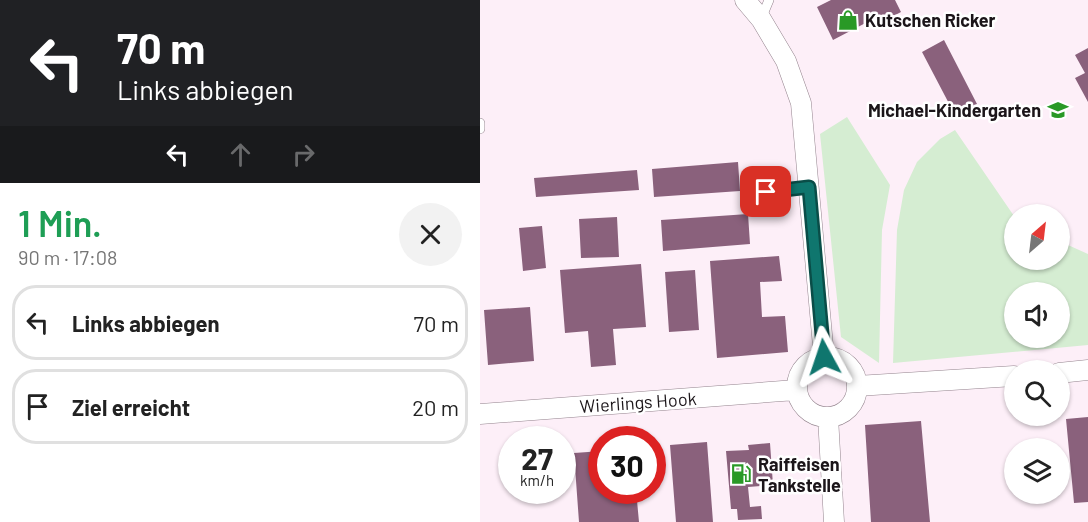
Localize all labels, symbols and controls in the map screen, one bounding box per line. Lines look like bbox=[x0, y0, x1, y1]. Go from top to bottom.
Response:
shop icon: Kutschen Ricker bbox=[836, 8, 860, 32]
place label: Kutschen Ricker bbox=[865, 9, 996, 31]
text: 70 m bbox=[117, 22, 205, 72]
icon: left bbox=[18, 24, 96, 102]
text: Links abbiegen bbox=[117, 73, 293, 105]
school or university icon: Michael-Kindergarten bbox=[1046, 98, 1070, 122]
place label: Michael-Kindergarten bbox=[868, 99, 1041, 121]
icon: left bbox=[161, 138, 194, 171]
icon: ahead bbox=[224, 138, 257, 171]
icon: right bbox=[287, 138, 320, 171]
pin bbox=[740, 166, 791, 217]
icon: arrive bbox=[749, 175, 782, 208]
text: 1 Min. bbox=[18, 201, 102, 244]
button: close bbox=[399, 203, 462, 266]
north arrow bbox=[1004, 204, 1070, 270]
map controls bbox=[1004, 204, 1070, 504]
text: 90 m · 17:08 bbox=[18, 245, 117, 269]
button: sound bbox=[1004, 282, 1070, 348]
icon: left bbox=[21, 306, 54, 339]
text: Links abbiegen bbox=[72, 310, 220, 336]
text: 70 m bbox=[414, 310, 459, 336]
position arrow bbox=[792, 325, 856, 389]
button: search bbox=[1004, 360, 1070, 426]
street label: Wierlings Hook bbox=[579, 387, 697, 417]
icon: arrive bbox=[21, 390, 54, 423]
text: Ziel erreicht bbox=[72, 394, 190, 420]
text: 20 m bbox=[412, 394, 459, 420]
speed limit sign: 30 bbox=[588, 426, 666, 504]
button: layers bbox=[1004, 438, 1070, 504]
text: 27 bbox=[521, 440, 553, 476]
place label: Raiffeisen Tankstelle bbox=[758, 453, 841, 496]
fuel station icon: Raiffeisen Tankstelle bbox=[729, 462, 753, 486]
text: km/h bbox=[520, 471, 554, 489]

